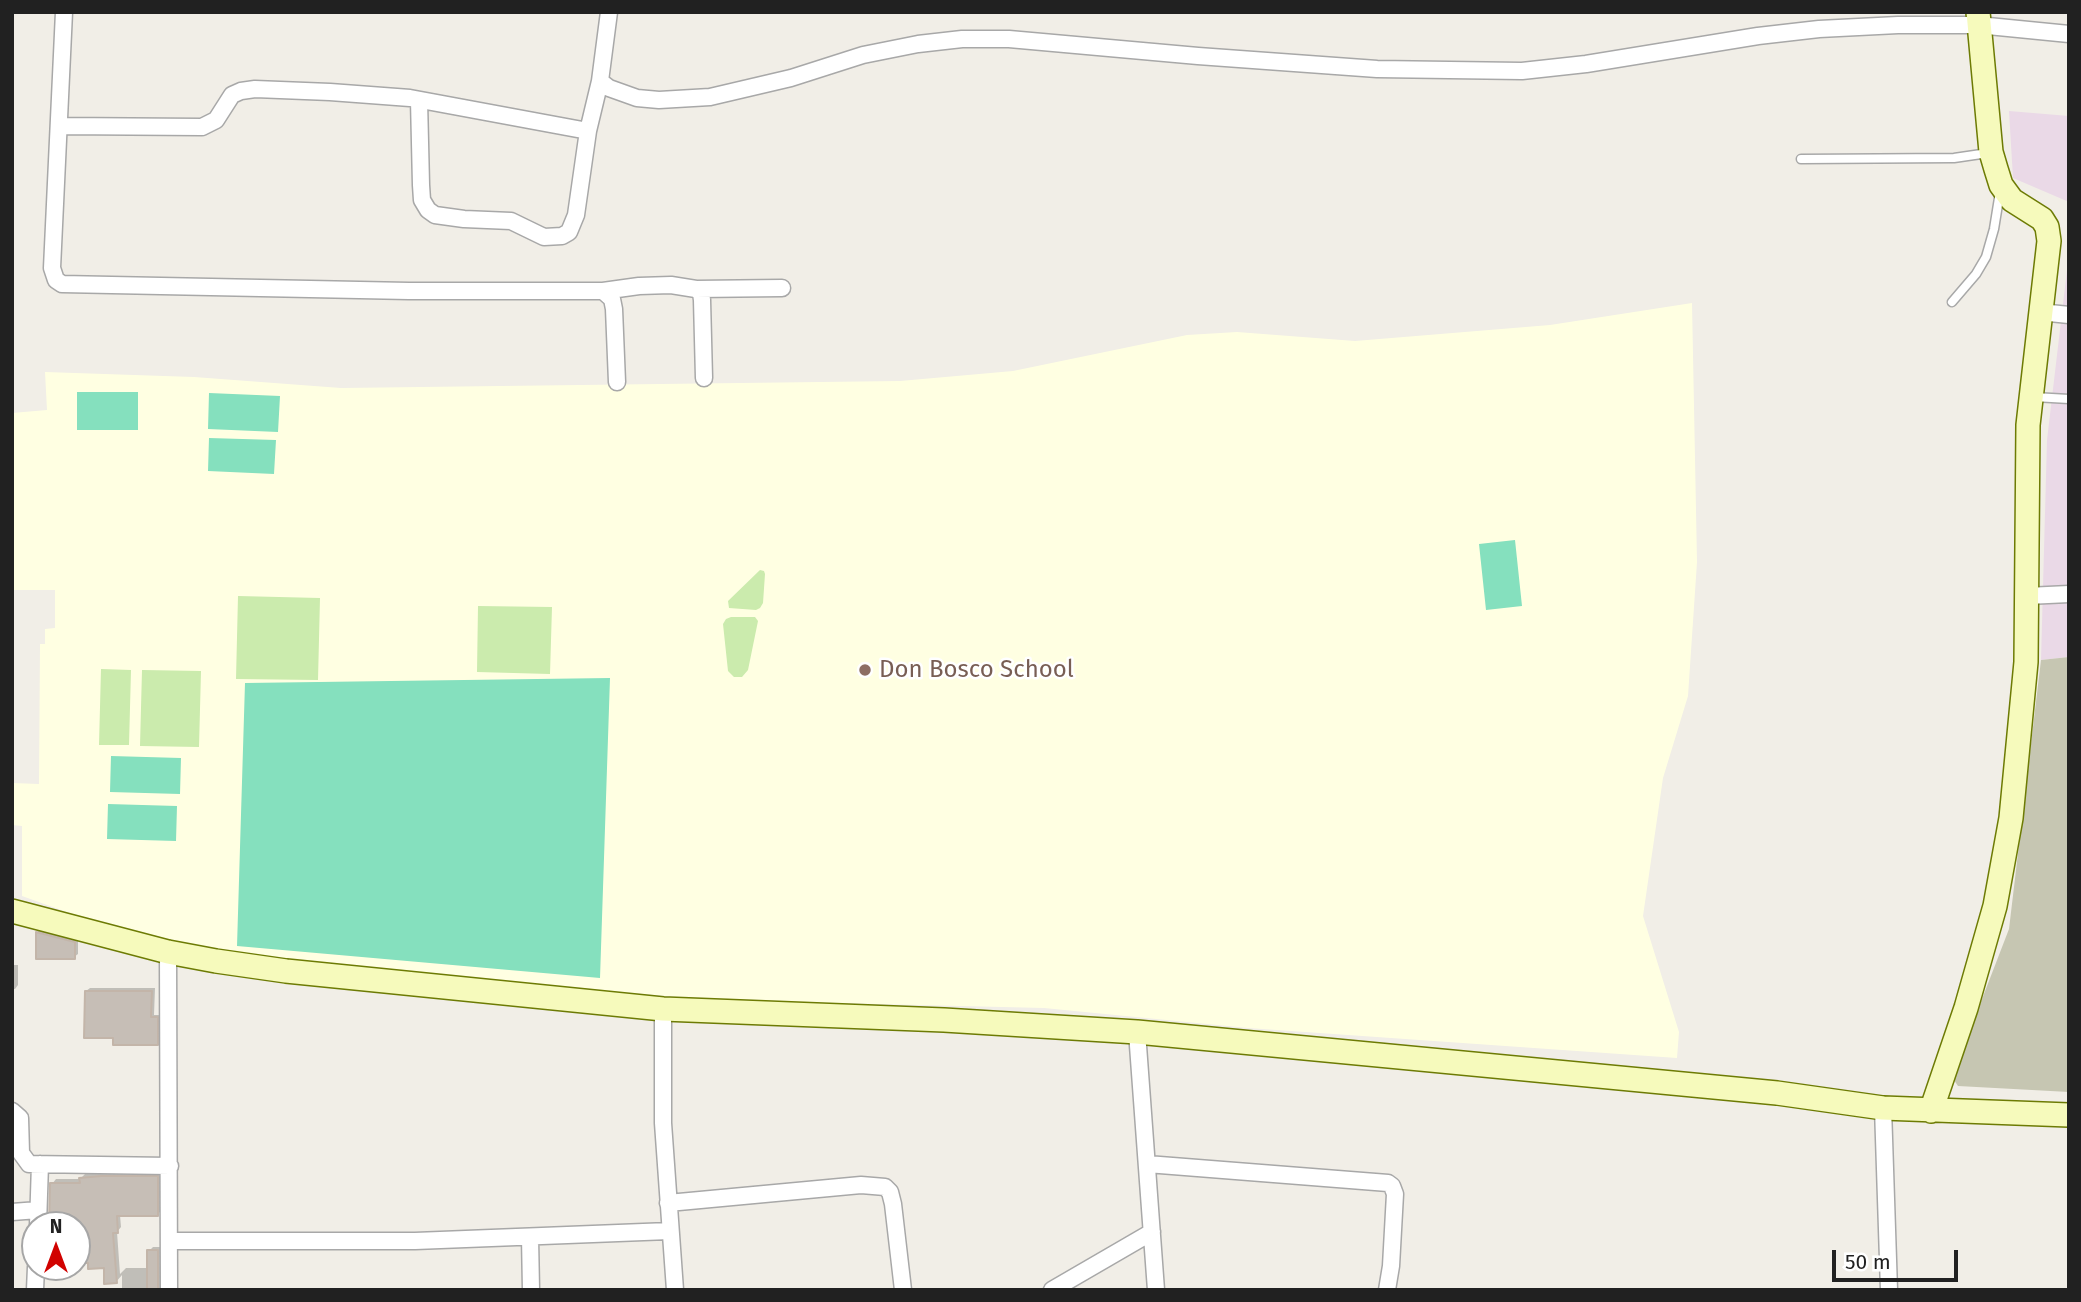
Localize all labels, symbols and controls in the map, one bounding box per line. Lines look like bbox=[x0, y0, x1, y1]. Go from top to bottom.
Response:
place label: Don Bosco School bbox=[879, 656, 1074, 684]
marker: Don Bosco School bbox=[857, 662, 873, 678]
north arrow bbox=[21, 1211, 91, 1281]
text: N bbox=[50, 1215, 62, 1238]
scale bar bbox=[1836, 1236, 1962, 1280]
text: 50 m bbox=[1845, 1249, 1891, 1275]

